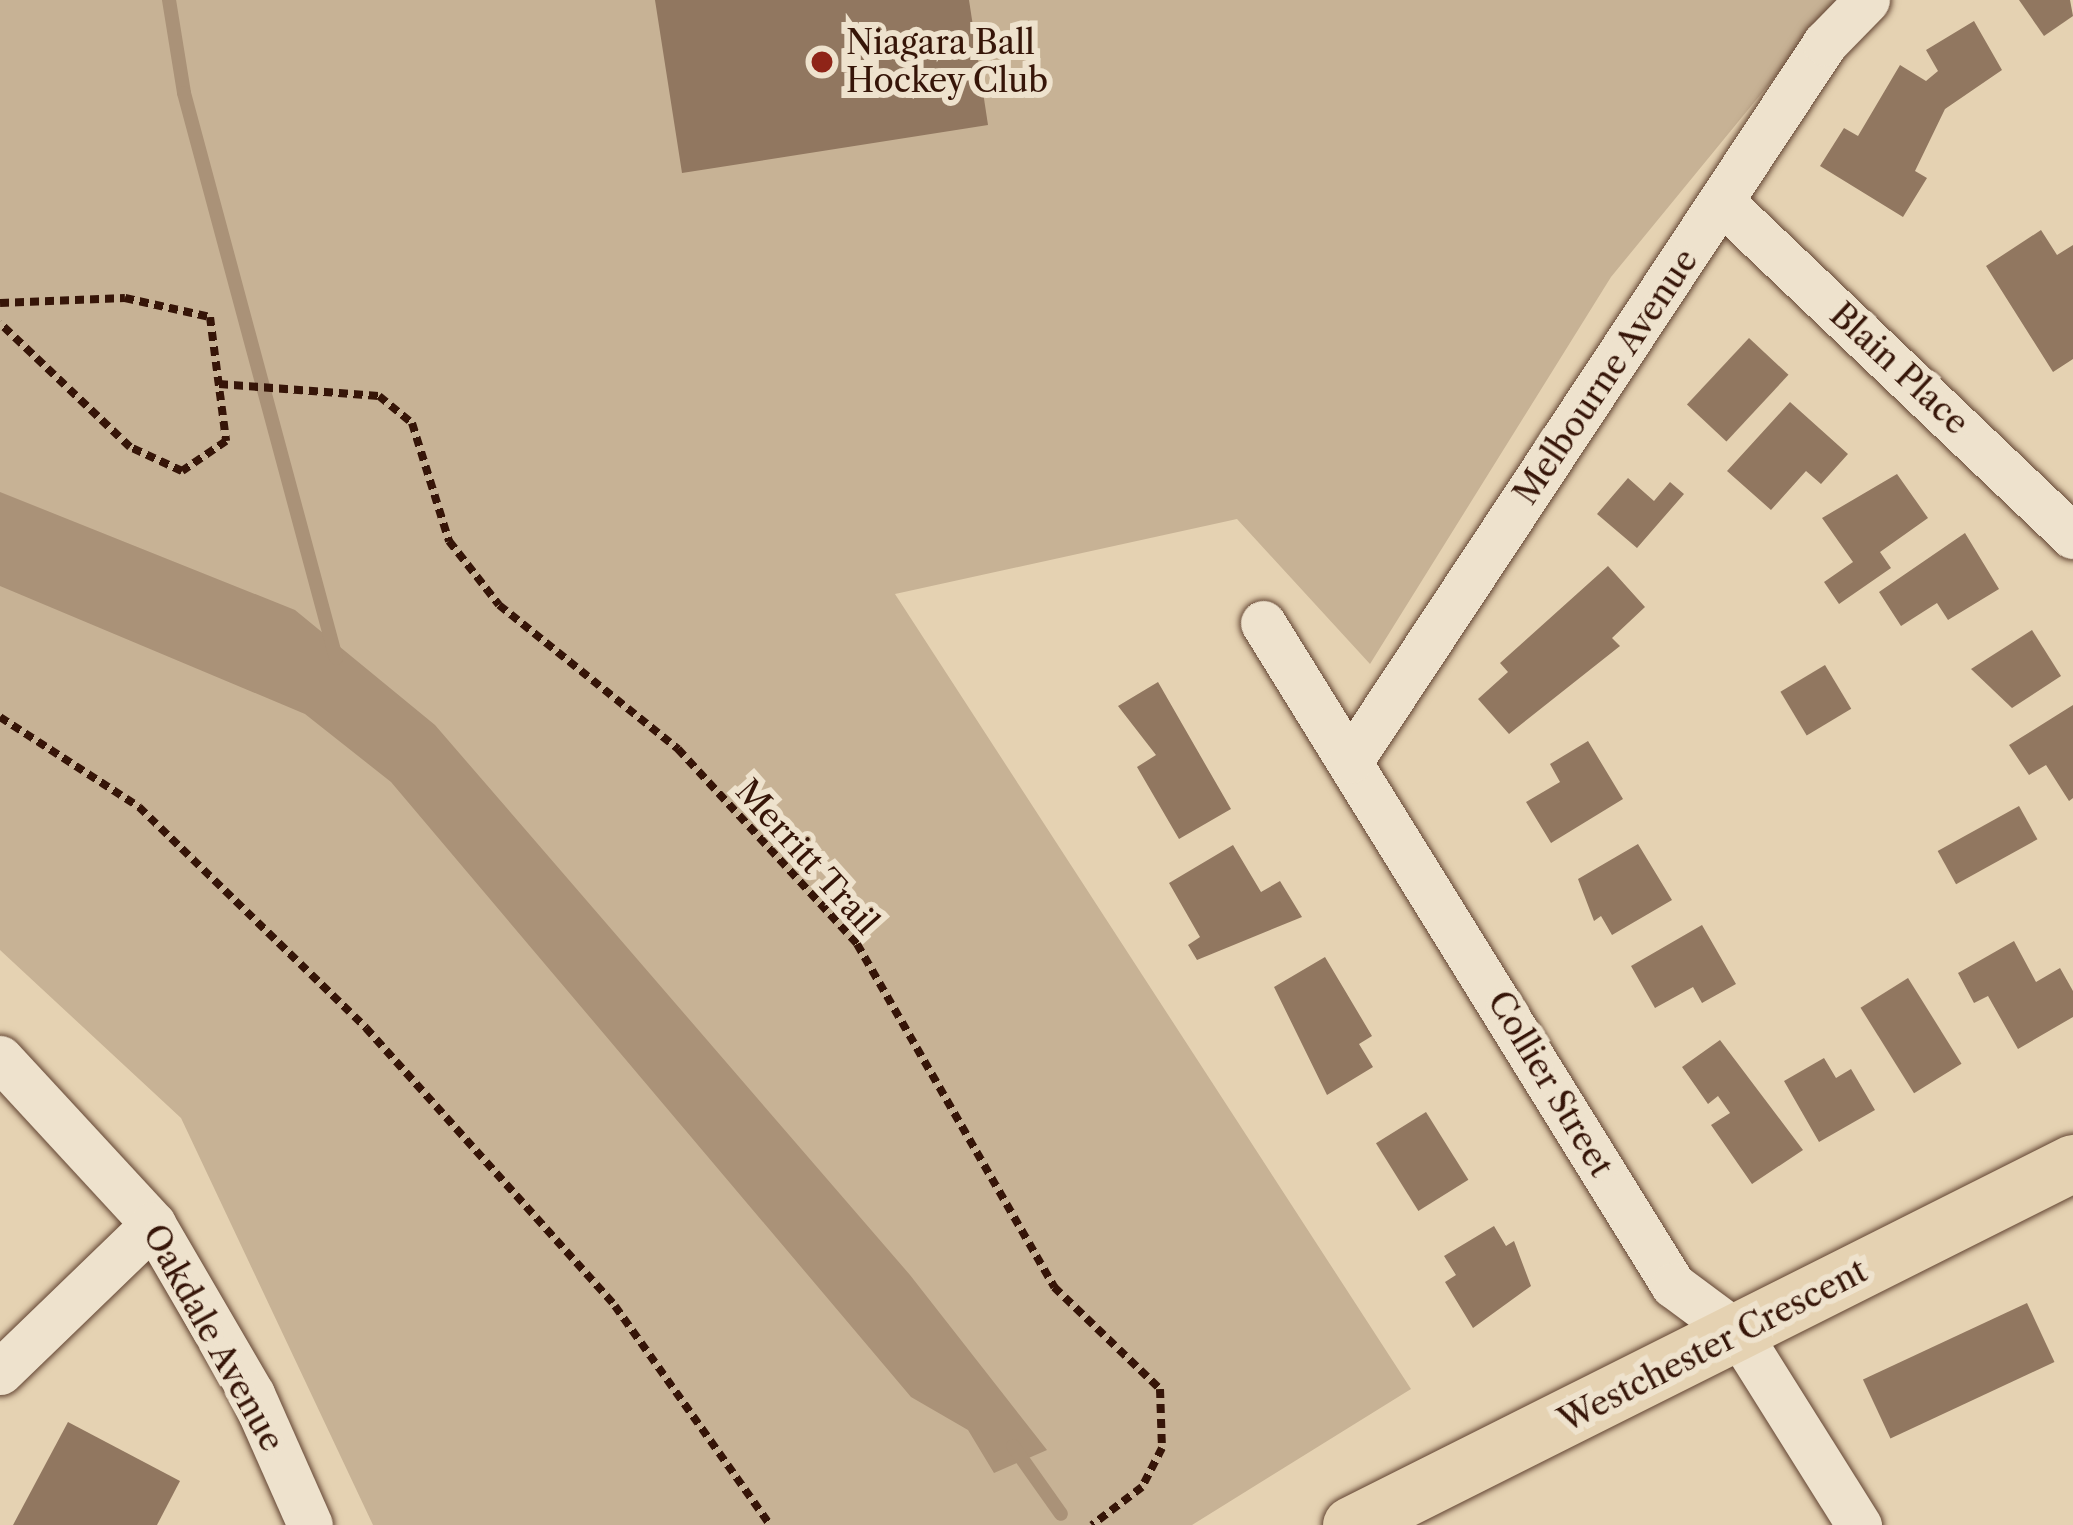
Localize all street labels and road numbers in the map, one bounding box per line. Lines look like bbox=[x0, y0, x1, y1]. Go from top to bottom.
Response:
street label: Melbourne Avenue bbox=[1506, 241, 1706, 513]
street label: Blain Place bbox=[1822, 295, 1976, 443]
street label: Merritt Trail bbox=[727, 771, 887, 943]
street label: Collier Street bbox=[1479, 984, 1621, 1184]
street label: Oakdale Avenue bbox=[134, 1217, 292, 1459]
street label: Westchester Crescent bbox=[1552, 1251, 1874, 1441]

